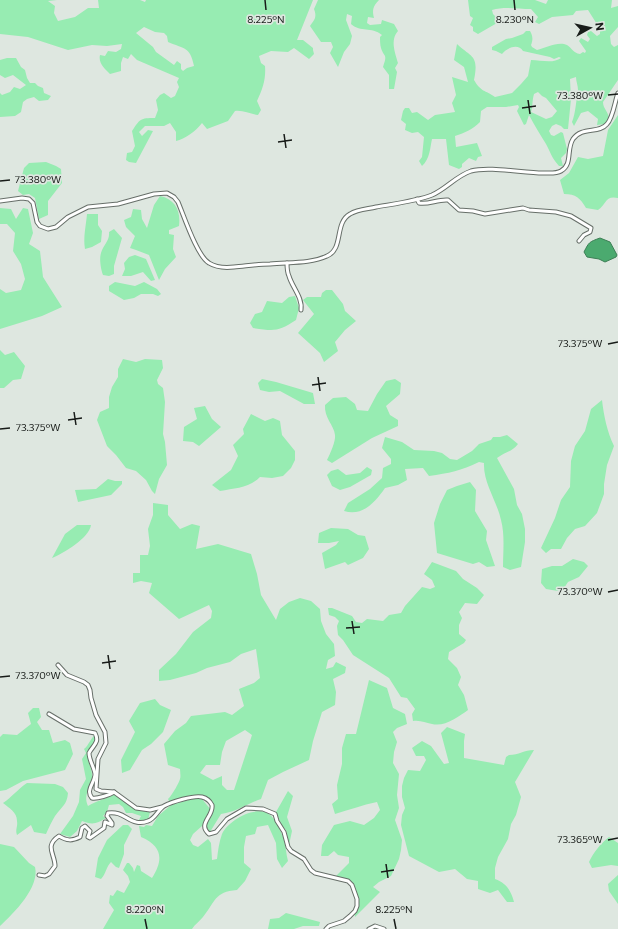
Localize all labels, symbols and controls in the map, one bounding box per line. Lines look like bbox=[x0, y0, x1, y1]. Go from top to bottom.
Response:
north arrow bbox=[570, 8, 610, 48]
text: 8.225°N bbox=[247, 13, 285, 25]
text: 8.230°N bbox=[496, 13, 534, 25]
text: N bbox=[593, 22, 607, 32]
text: 73.380°W bbox=[557, 89, 603, 101]
text: 73.380°W bbox=[15, 173, 61, 185]
text: 73.375°W bbox=[558, 337, 602, 349]
text: 73.375°W bbox=[16, 421, 60, 433]
text: 73.370°W bbox=[557, 585, 603, 597]
text: 73.370°W bbox=[15, 669, 61, 681]
text: 73.365°W bbox=[557, 833, 603, 845]
text: 8.220°N bbox=[126, 903, 164, 915]
text: 8.225°N bbox=[375, 903, 413, 915]

